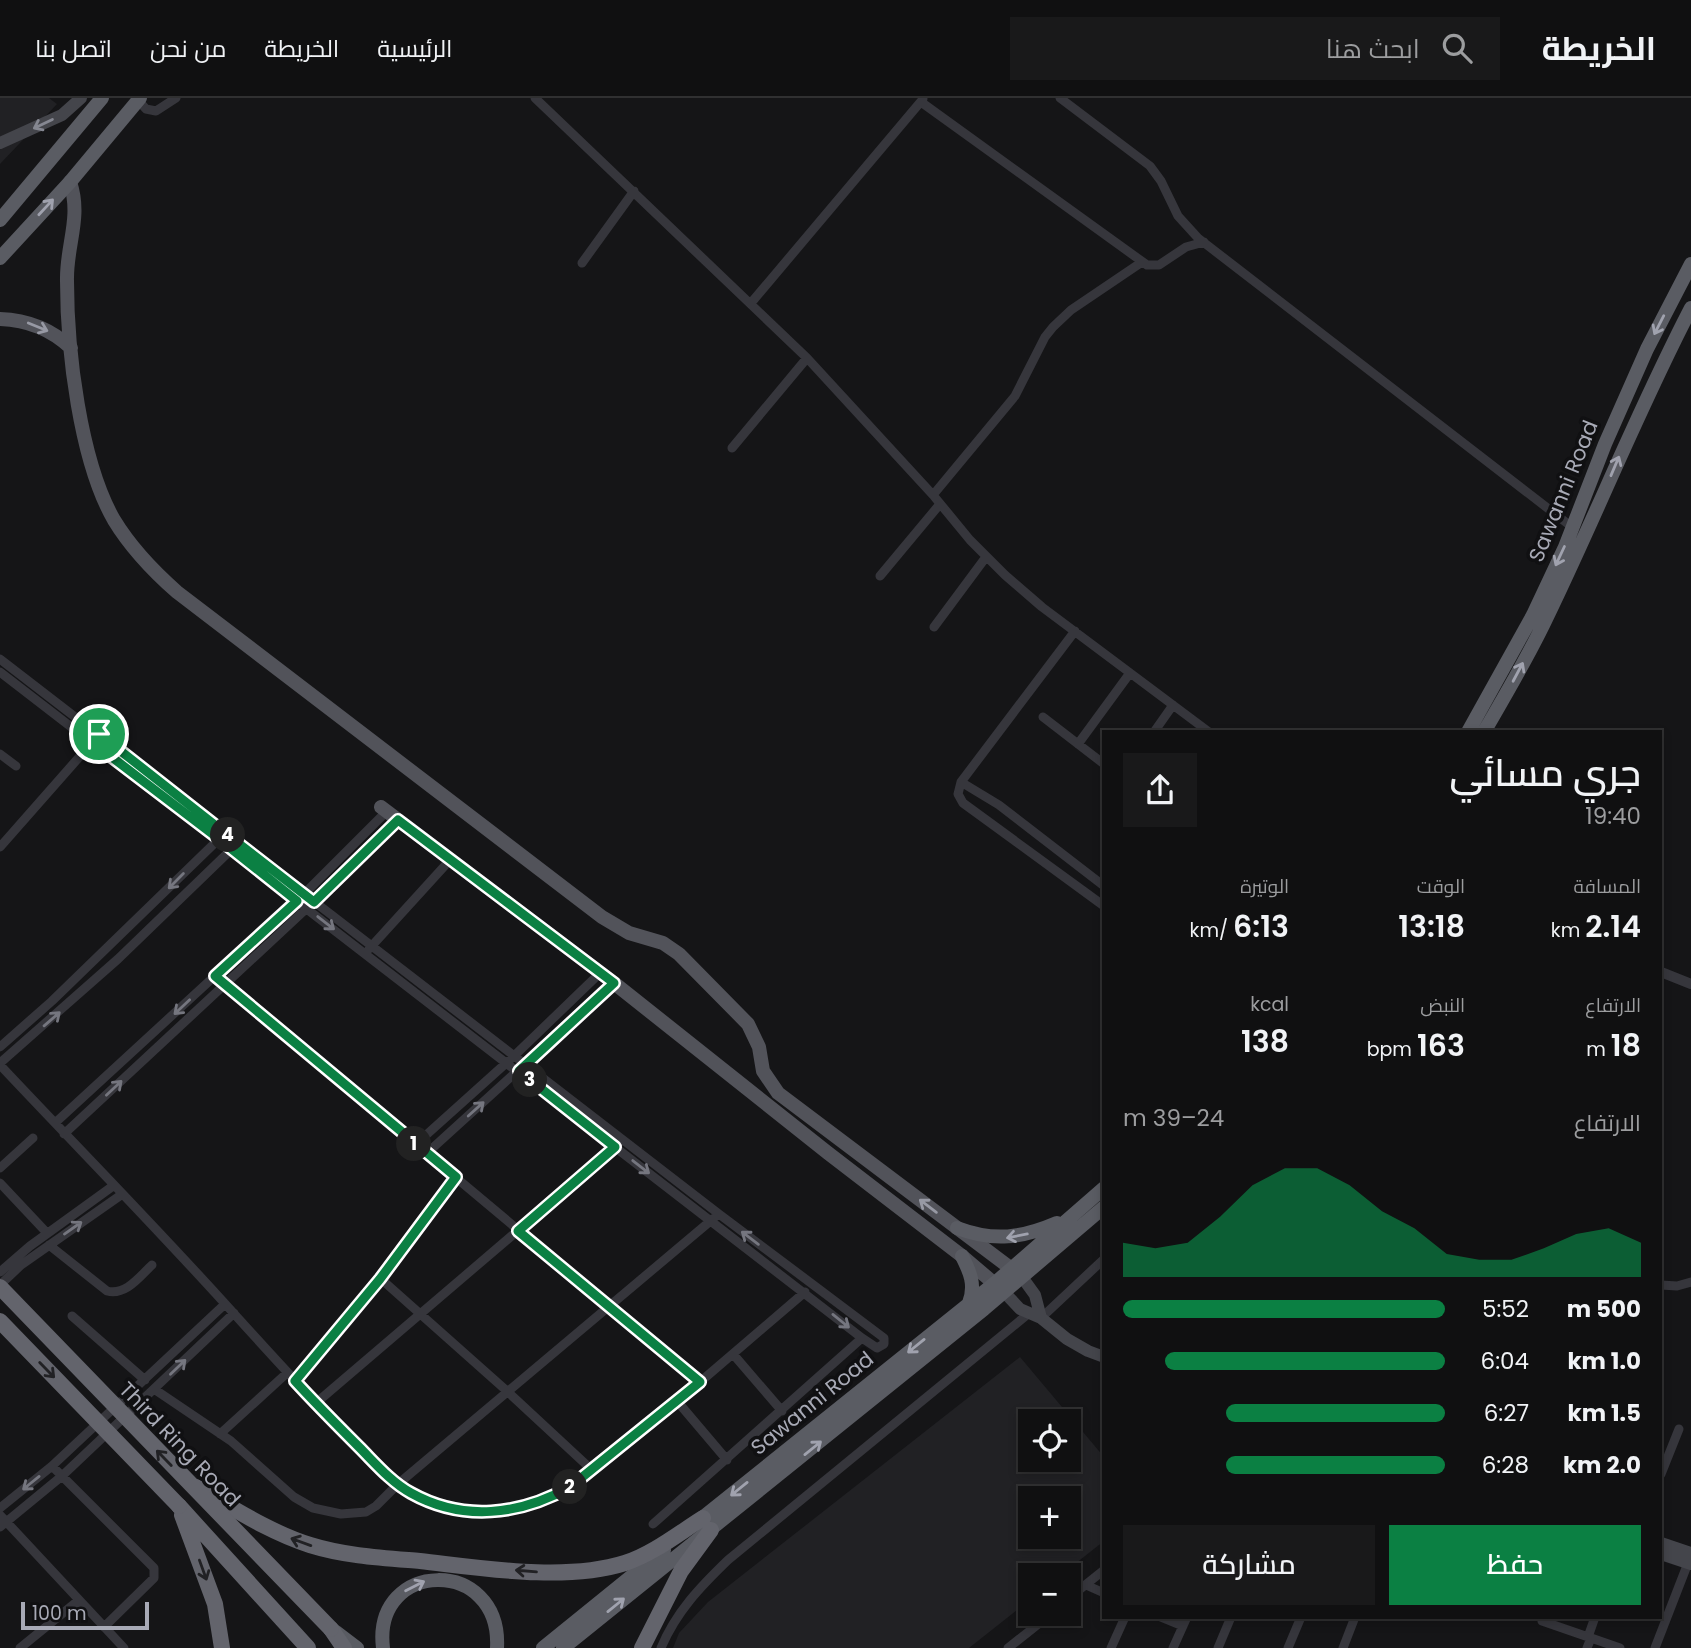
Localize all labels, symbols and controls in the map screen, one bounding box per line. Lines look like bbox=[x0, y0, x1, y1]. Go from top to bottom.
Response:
search box bbox=[1010, 17, 1500, 80]
text: الخريطة bbox=[1542, 25, 1656, 72]
icon: search bbox=[1438, 29, 1476, 67]
text: ابحث هنا bbox=[1326, 31, 1420, 67]
text: اتصل بنا bbox=[35, 32, 112, 65]
text: من نحن bbox=[150, 32, 226, 65]
text: الخريطة bbox=[264, 32, 339, 65]
text: الرئيسية bbox=[377, 32, 453, 65]
one-way arrow bbox=[33, 118, 54, 131]
one-way arrow bbox=[38, 199, 55, 216]
one-way arrow bbox=[1652, 314, 1666, 335]
one-way arrow bbox=[27, 321, 48, 334]
street label: Sawanni Road bbox=[1521, 416, 1605, 566]
one-way arrow bbox=[1609, 456, 1622, 478]
one-way arrow bbox=[1553, 545, 1566, 566]
one-way arrow bbox=[1512, 662, 1525, 683]
pin bbox=[69, 704, 129, 764]
icon: arrive bbox=[80, 715, 118, 753]
text: جري مسائي bbox=[1449, 746, 1641, 799]
button: share bbox=[1123, 753, 1197, 827]
text: 19:40 bbox=[1585, 800, 1641, 832]
pin: 4 bbox=[210, 818, 246, 852]
text: 4 bbox=[221, 821, 234, 848]
one-way arrow bbox=[168, 873, 185, 890]
text: الوتيرة bbox=[1240, 873, 1289, 900]
text: الوقت bbox=[1417, 873, 1465, 900]
text: المسافة bbox=[1573, 873, 1641, 900]
text: 6:13 bbox=[1233, 905, 1289, 948]
text: 13:18 bbox=[1398, 905, 1465, 948]
text: 2.14 bbox=[1585, 905, 1641, 948]
one-way arrow bbox=[316, 915, 334, 930]
text: /km bbox=[1190, 917, 1233, 944]
text: km bbox=[1551, 917, 1585, 944]
text: kcal bbox=[1250, 991, 1289, 1018]
text: النبض bbox=[1420, 992, 1465, 1019]
text: الارتفاع bbox=[1585, 992, 1641, 1019]
one-way arrow bbox=[174, 998, 191, 1015]
one-way arrow bbox=[43, 1011, 61, 1027]
text: 138 bbox=[1241, 1020, 1289, 1063]
text: 163 bbox=[1417, 1024, 1465, 1067]
text: 18 bbox=[1611, 1024, 1641, 1067]
text: bpm bbox=[1367, 1036, 1417, 1063]
text: m bbox=[1586, 1036, 1611, 1063]
pin: 3 bbox=[512, 1062, 548, 1098]
text: 3 bbox=[524, 1066, 535, 1093]
one-way arrow bbox=[105, 1079, 122, 1096]
one-way arrow bbox=[467, 1101, 484, 1118]
text: 24–39 m bbox=[1123, 1102, 1224, 1134]
text: الارتفاع bbox=[1574, 1107, 1641, 1139]
pin: 1 bbox=[396, 1126, 432, 1162]
text: 1 bbox=[410, 1130, 417, 1157]
one-way arrow bbox=[632, 1159, 650, 1174]
one-way arrow bbox=[919, 1199, 938, 1214]
one-way arrow bbox=[63, 1221, 82, 1235]
one-way arrow bbox=[742, 1230, 760, 1245]
one-way arrow bbox=[1006, 1230, 1029, 1243]
text: 5:52 bbox=[1482, 1293, 1529, 1325]
text: 500 m bbox=[1567, 1293, 1641, 1325]
one-way arrow bbox=[831, 1313, 849, 1329]
one-way arrow bbox=[907, 1338, 925, 1354]
street label: Sawanni Road bbox=[745, 1344, 879, 1462]
text: 6:04 bbox=[1481, 1345, 1529, 1377]
text: 1.0 km bbox=[1567, 1345, 1641, 1377]
one-way arrow bbox=[169, 1358, 186, 1375]
one-way arrow bbox=[39, 1361, 56, 1378]
street label: Third Ring Road bbox=[113, 1375, 247, 1513]
text: 6:27 bbox=[1484, 1397, 1529, 1429]
text: 1.5 km bbox=[1567, 1397, 1641, 1429]
map controls bbox=[1018, 1409, 1081, 1626]
button: locate bbox=[1018, 1409, 1081, 1472]
one-way arrow bbox=[803, 1440, 821, 1455]
one-way arrow bbox=[155, 1449, 172, 1466]
text: 6:28 bbox=[1482, 1449, 1529, 1481]
text: 2.0 km bbox=[1563, 1449, 1641, 1481]
pin: 2 bbox=[552, 1470, 588, 1504]
text: 2 bbox=[564, 1473, 575, 1500]
one-way arrow bbox=[22, 1475, 40, 1491]
one-way arrow bbox=[730, 1481, 748, 1497]
button: + bbox=[1018, 1486, 1081, 1549]
button: مشاركة bbox=[1123, 1525, 1375, 1605]
button: حفظ bbox=[1389, 1525, 1641, 1605]
one-way arrow bbox=[290, 1535, 312, 1547]
one-way arrow bbox=[198, 1559, 210, 1581]
button: − bbox=[1018, 1563, 1081, 1626]
one-way arrow bbox=[515, 1564, 538, 1577]
one-way arrow bbox=[404, 1579, 425, 1593]
one-way arrow bbox=[607, 1598, 625, 1613]
scale bar bbox=[21, 1599, 149, 1631]
text: 100 m bbox=[32, 1600, 87, 1627]

